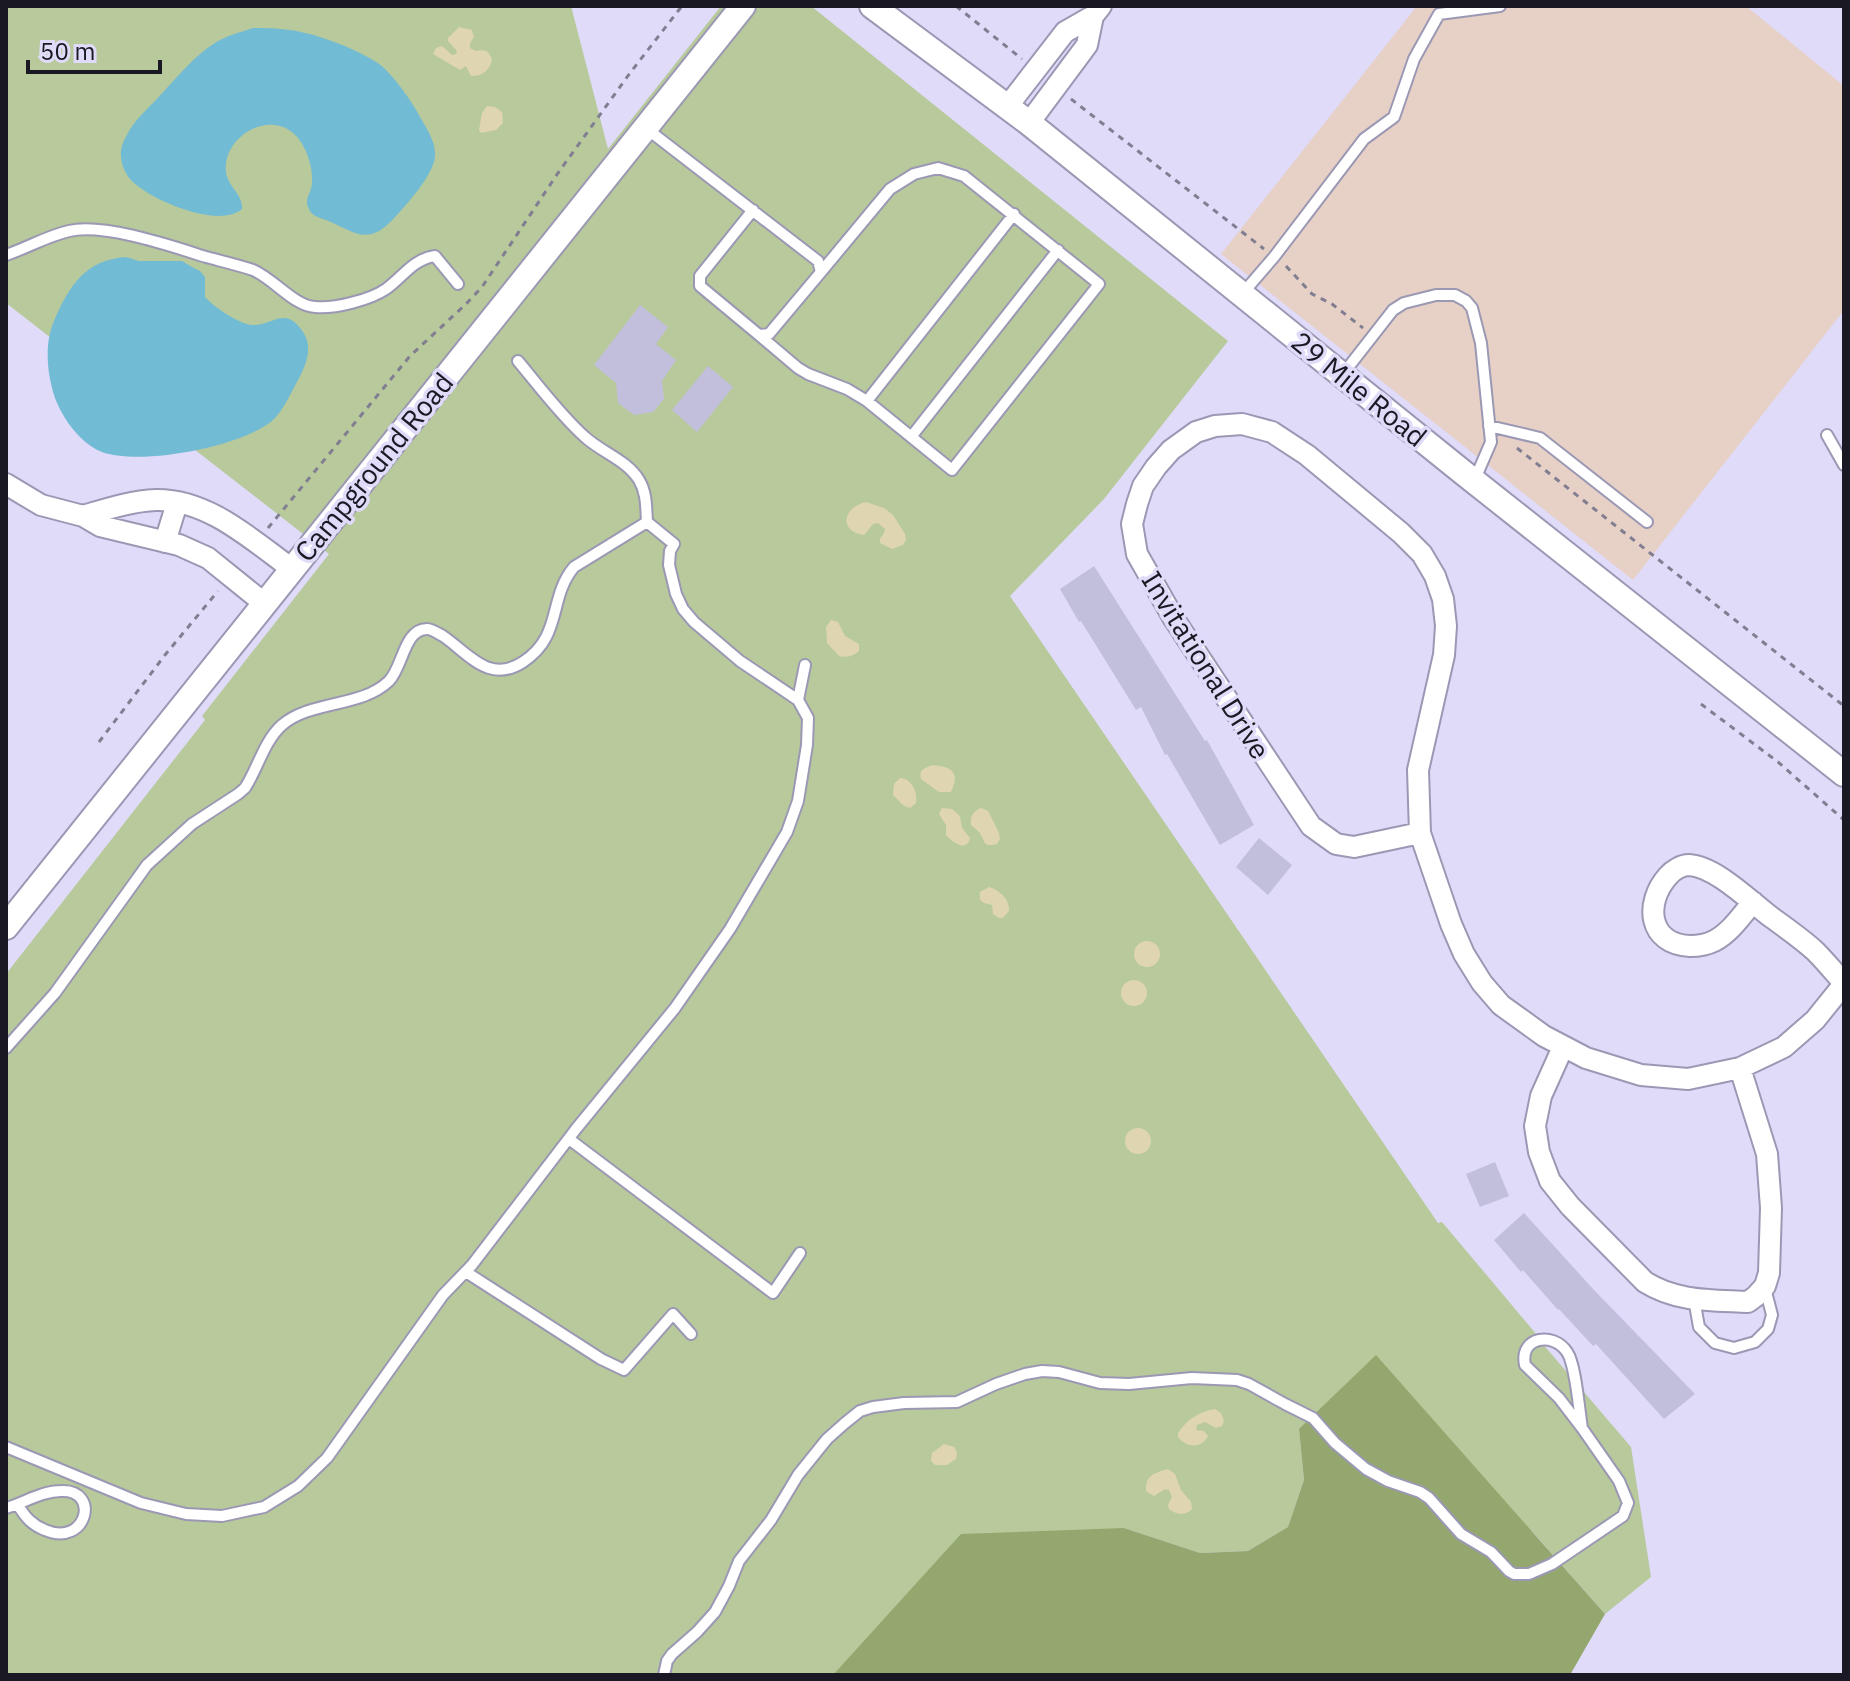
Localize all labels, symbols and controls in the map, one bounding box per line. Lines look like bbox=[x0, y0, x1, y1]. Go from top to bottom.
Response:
scale bar bbox=[28, 24, 160, 74]
text: 50 m bbox=[40, 35, 95, 67]
street label: 29 Mile Road bbox=[1284, 323, 1435, 455]
street label: Campground Road bbox=[286, 365, 461, 569]
street label: Invitational Drive bbox=[1134, 564, 1279, 766]

